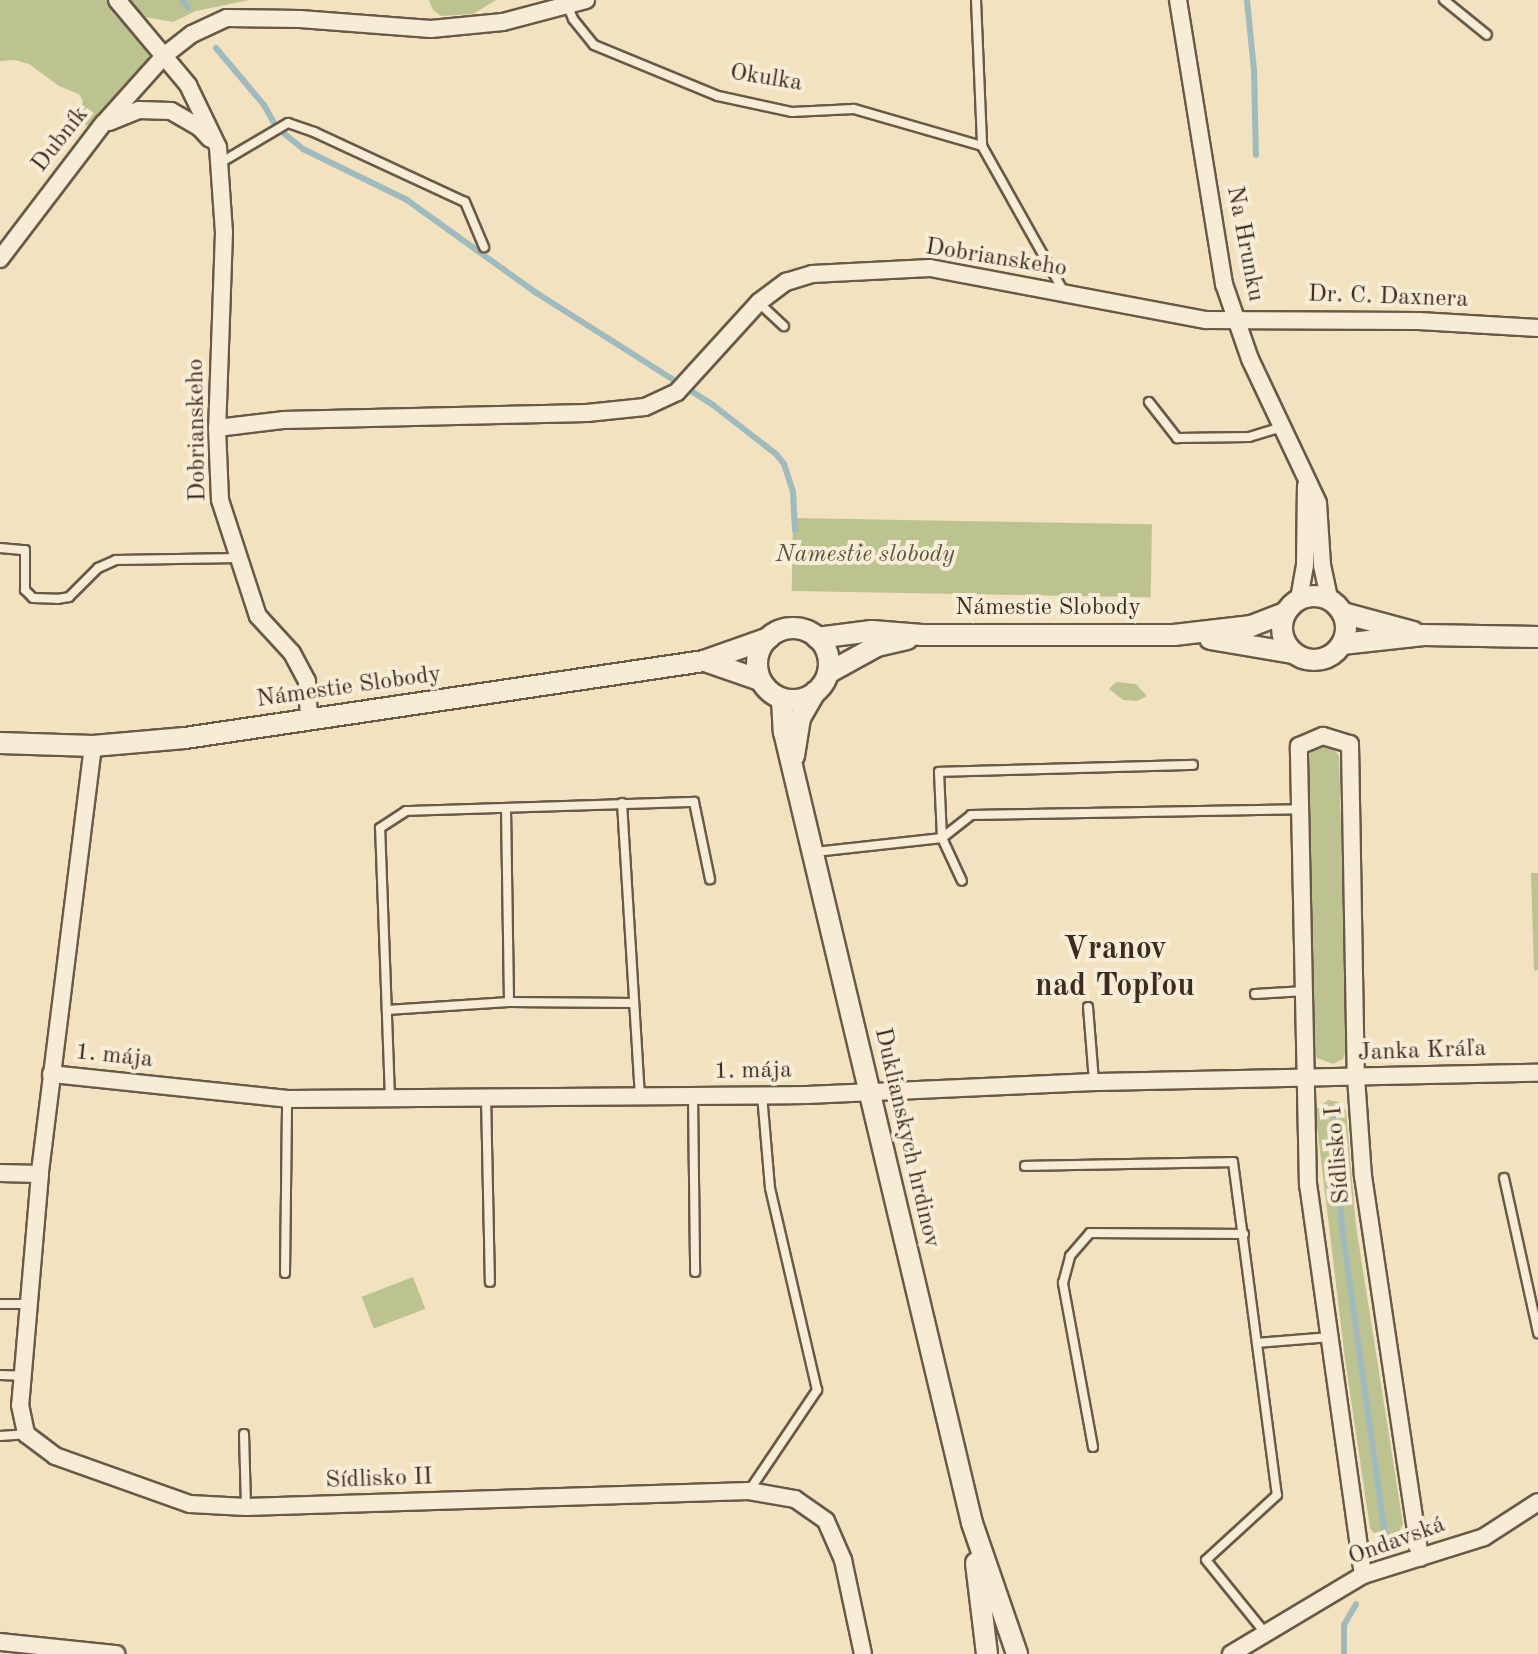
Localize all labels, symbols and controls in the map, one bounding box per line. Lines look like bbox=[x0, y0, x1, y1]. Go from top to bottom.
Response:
street label: Okulka bbox=[728, 59, 804, 99]
street label: Dubník bbox=[26, 101, 96, 179]
street label: Na Hrunku bbox=[1219, 184, 1269, 304]
street label: Dobrianskeho bbox=[923, 234, 1069, 284]
street label: Dr. C. Daxnera bbox=[1307, 281, 1469, 315]
street label: Dobrianskeho bbox=[182, 358, 214, 502]
park label: Namestie slobody bbox=[775, 542, 955, 570]
street label: Námestie Slobody bbox=[955, 595, 1141, 623]
street label: Námestie Slobody bbox=[255, 661, 443, 715]
district label: Vranov nad Topľou bbox=[1035, 932, 1195, 1007]
street label: Duklianskych hrdinov bbox=[867, 1025, 945, 1251]
street label: Janka Kráľa bbox=[1357, 1035, 1487, 1069]
street label: 1. mája bbox=[74, 1039, 154, 1075]
street label: 1. mája bbox=[714, 1057, 792, 1087]
street label: Sídlisko I bbox=[1320, 1105, 1358, 1205]
street label: Sídlisko II bbox=[325, 1464, 433, 1496]
street label: Ondavská bbox=[1345, 1511, 1449, 1573]

